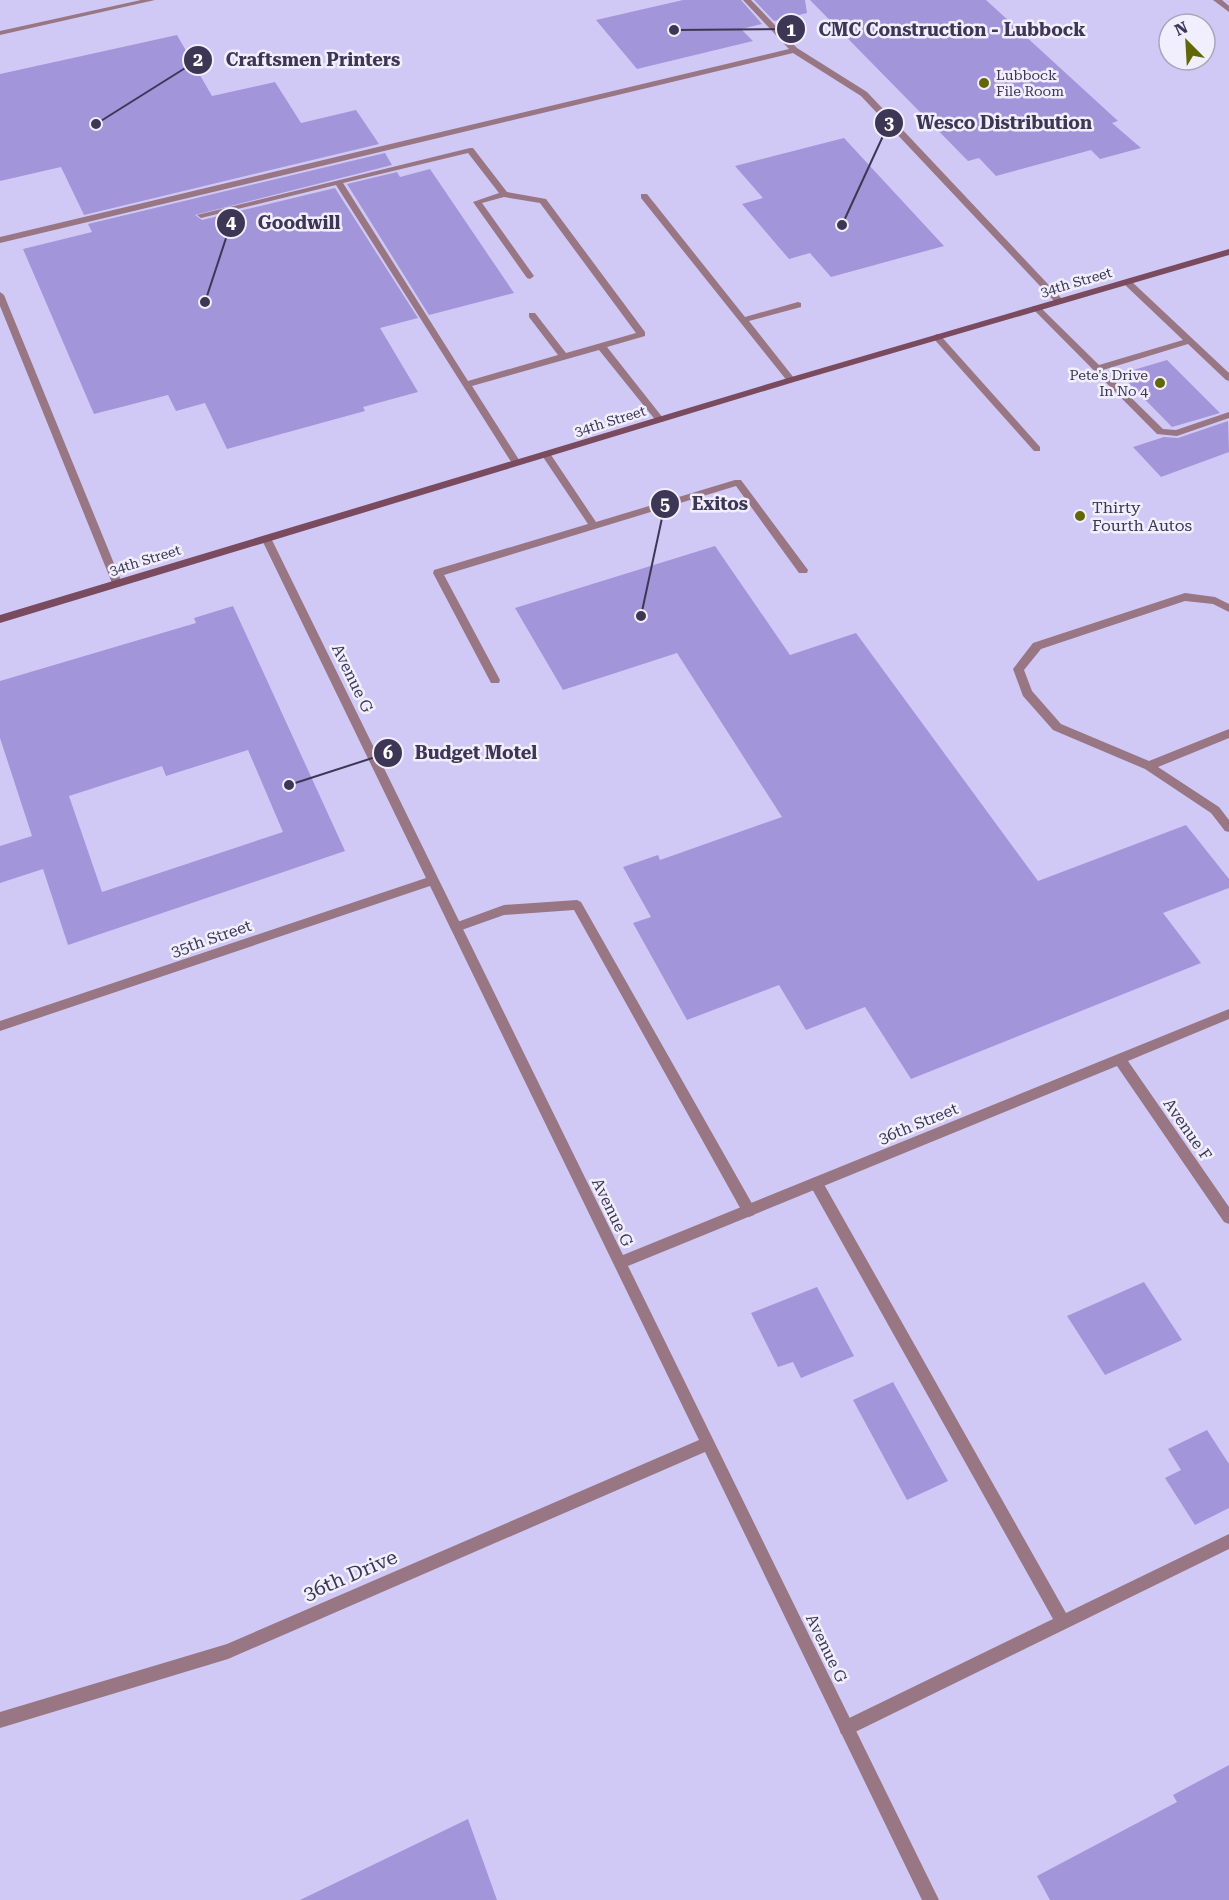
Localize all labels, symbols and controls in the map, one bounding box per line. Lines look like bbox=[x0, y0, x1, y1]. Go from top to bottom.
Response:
callout: CMC Construction - Lubbock bbox=[776, 11, 1097, 47]
north arrow bbox=[1157, 12, 1217, 72]
text: N bbox=[1172, 18, 1191, 40]
text: 1 bbox=[786, 19, 796, 40]
text: CMC Construction - Lubbock bbox=[818, 19, 1086, 40]
callout: Craftsmen Printers bbox=[183, 42, 412, 78]
text: 2 bbox=[193, 49, 203, 70]
text: Craftsmen Printers bbox=[226, 49, 400, 70]
place label: Lubbock File Room bbox=[996, 67, 1064, 99]
marker: Lubbock File Room bbox=[977, 76, 991, 90]
callout: Wesco Distribution bbox=[874, 105, 1104, 141]
text: 3 bbox=[884, 112, 894, 133]
text: Wesco Distribution bbox=[916, 112, 1092, 133]
callout: Goodwill bbox=[216, 205, 353, 241]
text: 4 bbox=[226, 212, 236, 233]
text: Goodwill bbox=[258, 212, 340, 233]
street label: 34th Street bbox=[1038, 264, 1114, 300]
place label: Pete's Drive In No 4 bbox=[1070, 367, 1148, 399]
marker: Pete's Drive In No 4 bbox=[1153, 376, 1167, 390]
street label: 34th Street bbox=[572, 403, 648, 439]
callout: Exitos bbox=[650, 486, 760, 522]
text: 5 bbox=[660, 493, 670, 514]
text: Exitos bbox=[692, 493, 748, 514]
place label: Thirty Fourth Autos bbox=[1092, 498, 1192, 535]
marker: Thirty Fourth Autos bbox=[1073, 509, 1087, 523]
street label: 34th Street bbox=[107, 542, 183, 578]
street label: Avenue G bbox=[328, 641, 378, 716]
callout: Budget Motel bbox=[373, 735, 549, 771]
text: 6 bbox=[383, 742, 393, 763]
text: Budget Motel bbox=[415, 742, 537, 763]
street label: 35th Street bbox=[168, 916, 254, 961]
street label: Avenue F bbox=[1159, 1095, 1216, 1164]
street label: 36th Street bbox=[876, 1099, 961, 1148]
street label: Avenue G bbox=[588, 1175, 638, 1250]
street label: 36th Drive bbox=[299, 1544, 401, 1606]
street label: Avenue G bbox=[802, 1611, 852, 1686]

